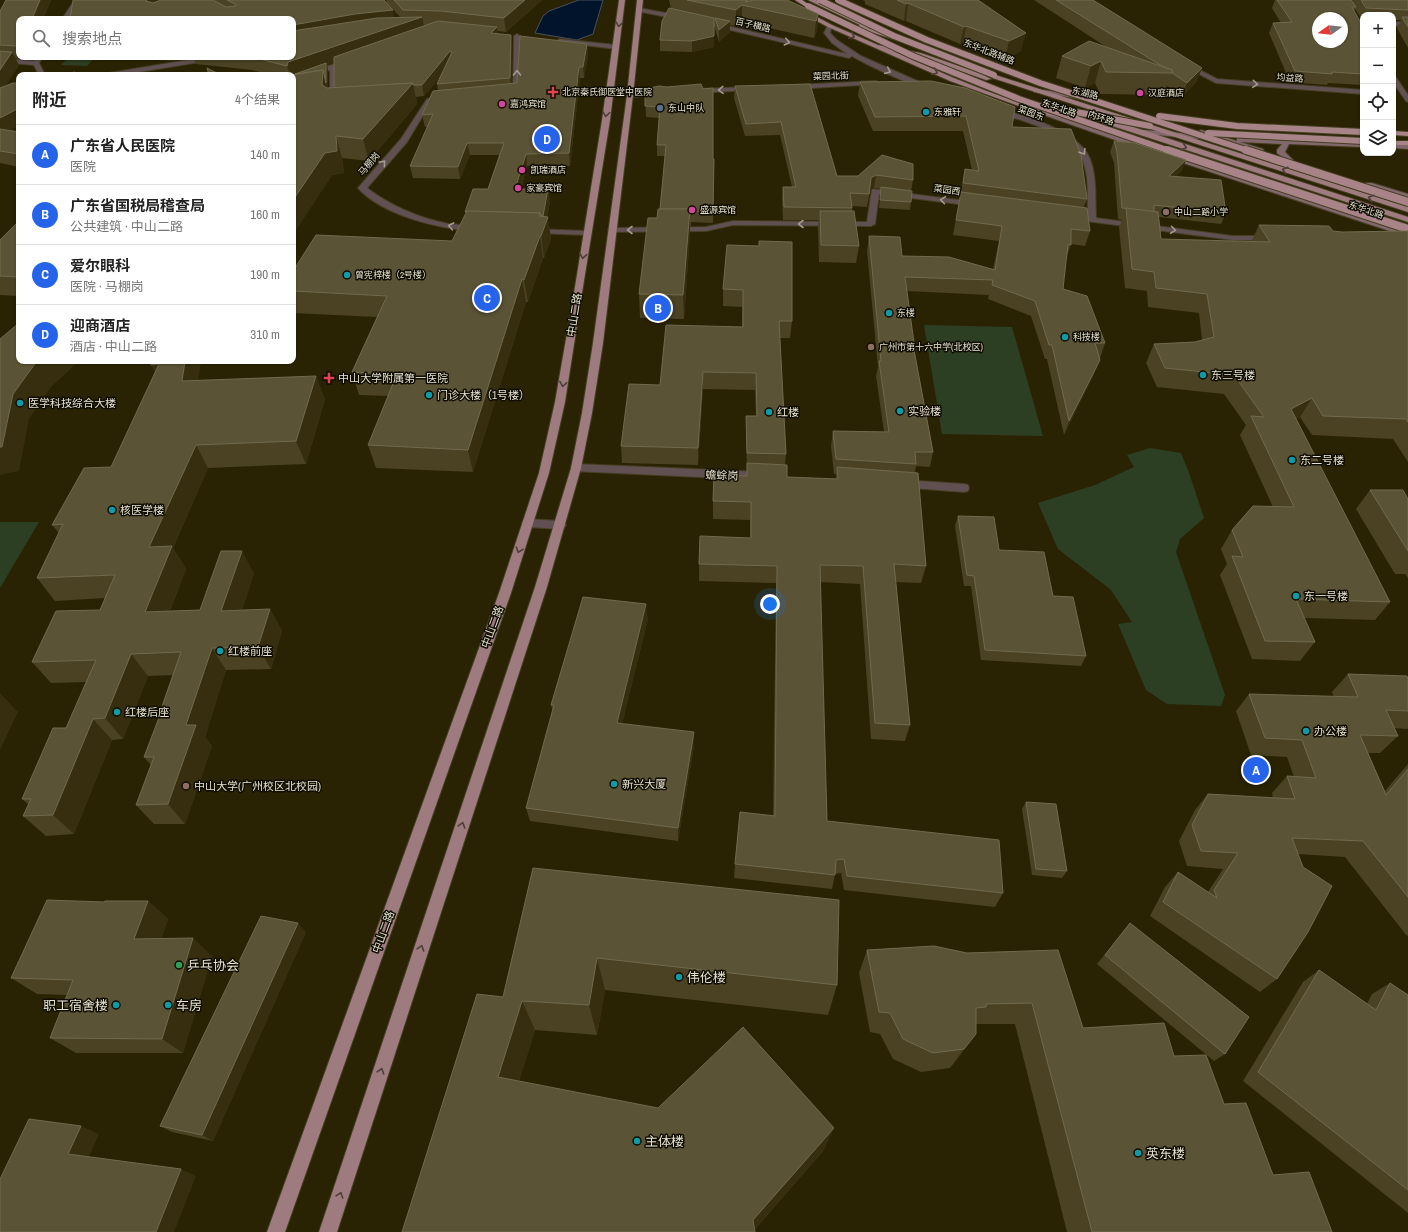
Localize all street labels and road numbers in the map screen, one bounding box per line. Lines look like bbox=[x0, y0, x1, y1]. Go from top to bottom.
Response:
street label: 百子横路 bbox=[734, 15, 772, 35]
street label: 东华北路辅路 bbox=[962, 37, 1016, 67]
street label: 菜园北街 bbox=[813, 69, 849, 83]
street label: 均益路 bbox=[1276, 71, 1304, 85]
street label: 东湖路 bbox=[1070, 84, 1100, 102]
street label: 东华北路 bbox=[1040, 96, 1078, 120]
street label: 菜园东 bbox=[1016, 103, 1046, 123]
street label: 内环路 bbox=[1086, 108, 1116, 128]
street label: 马棚岗 bbox=[356, 150, 382, 178]
street label: 菜园西 bbox=[933, 182, 961, 198]
street label: 东华北路 bbox=[1347, 199, 1385, 221]
street label: 中山二路 bbox=[564, 292, 584, 338]
street label: 蟾蜍岗 bbox=[705, 467, 739, 483]
street label: 中山二路 bbox=[478, 604, 506, 650]
street label: 中山二路 bbox=[369, 909, 397, 955]

